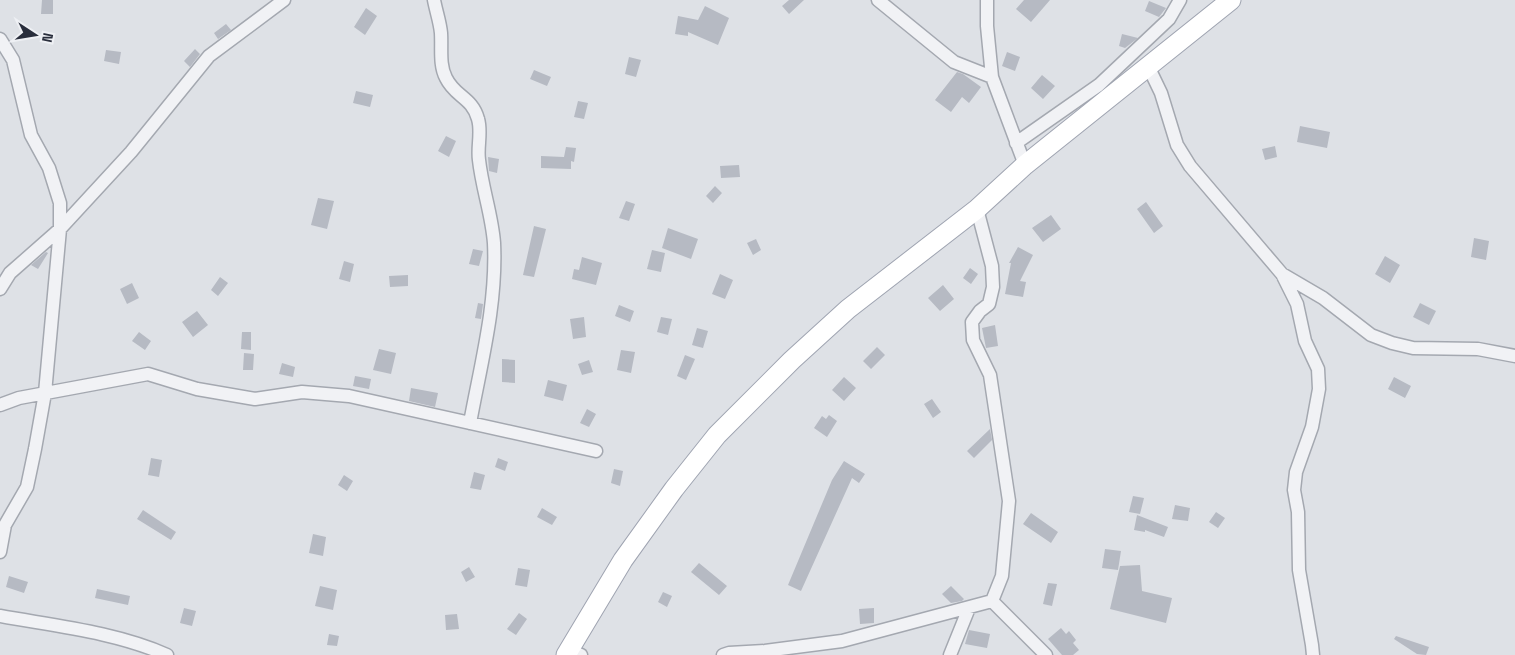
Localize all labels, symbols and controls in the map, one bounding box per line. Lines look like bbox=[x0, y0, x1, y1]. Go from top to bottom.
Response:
north arrow bbox=[10, 10, 60, 60]
text: N bbox=[38, 31, 57, 44]

